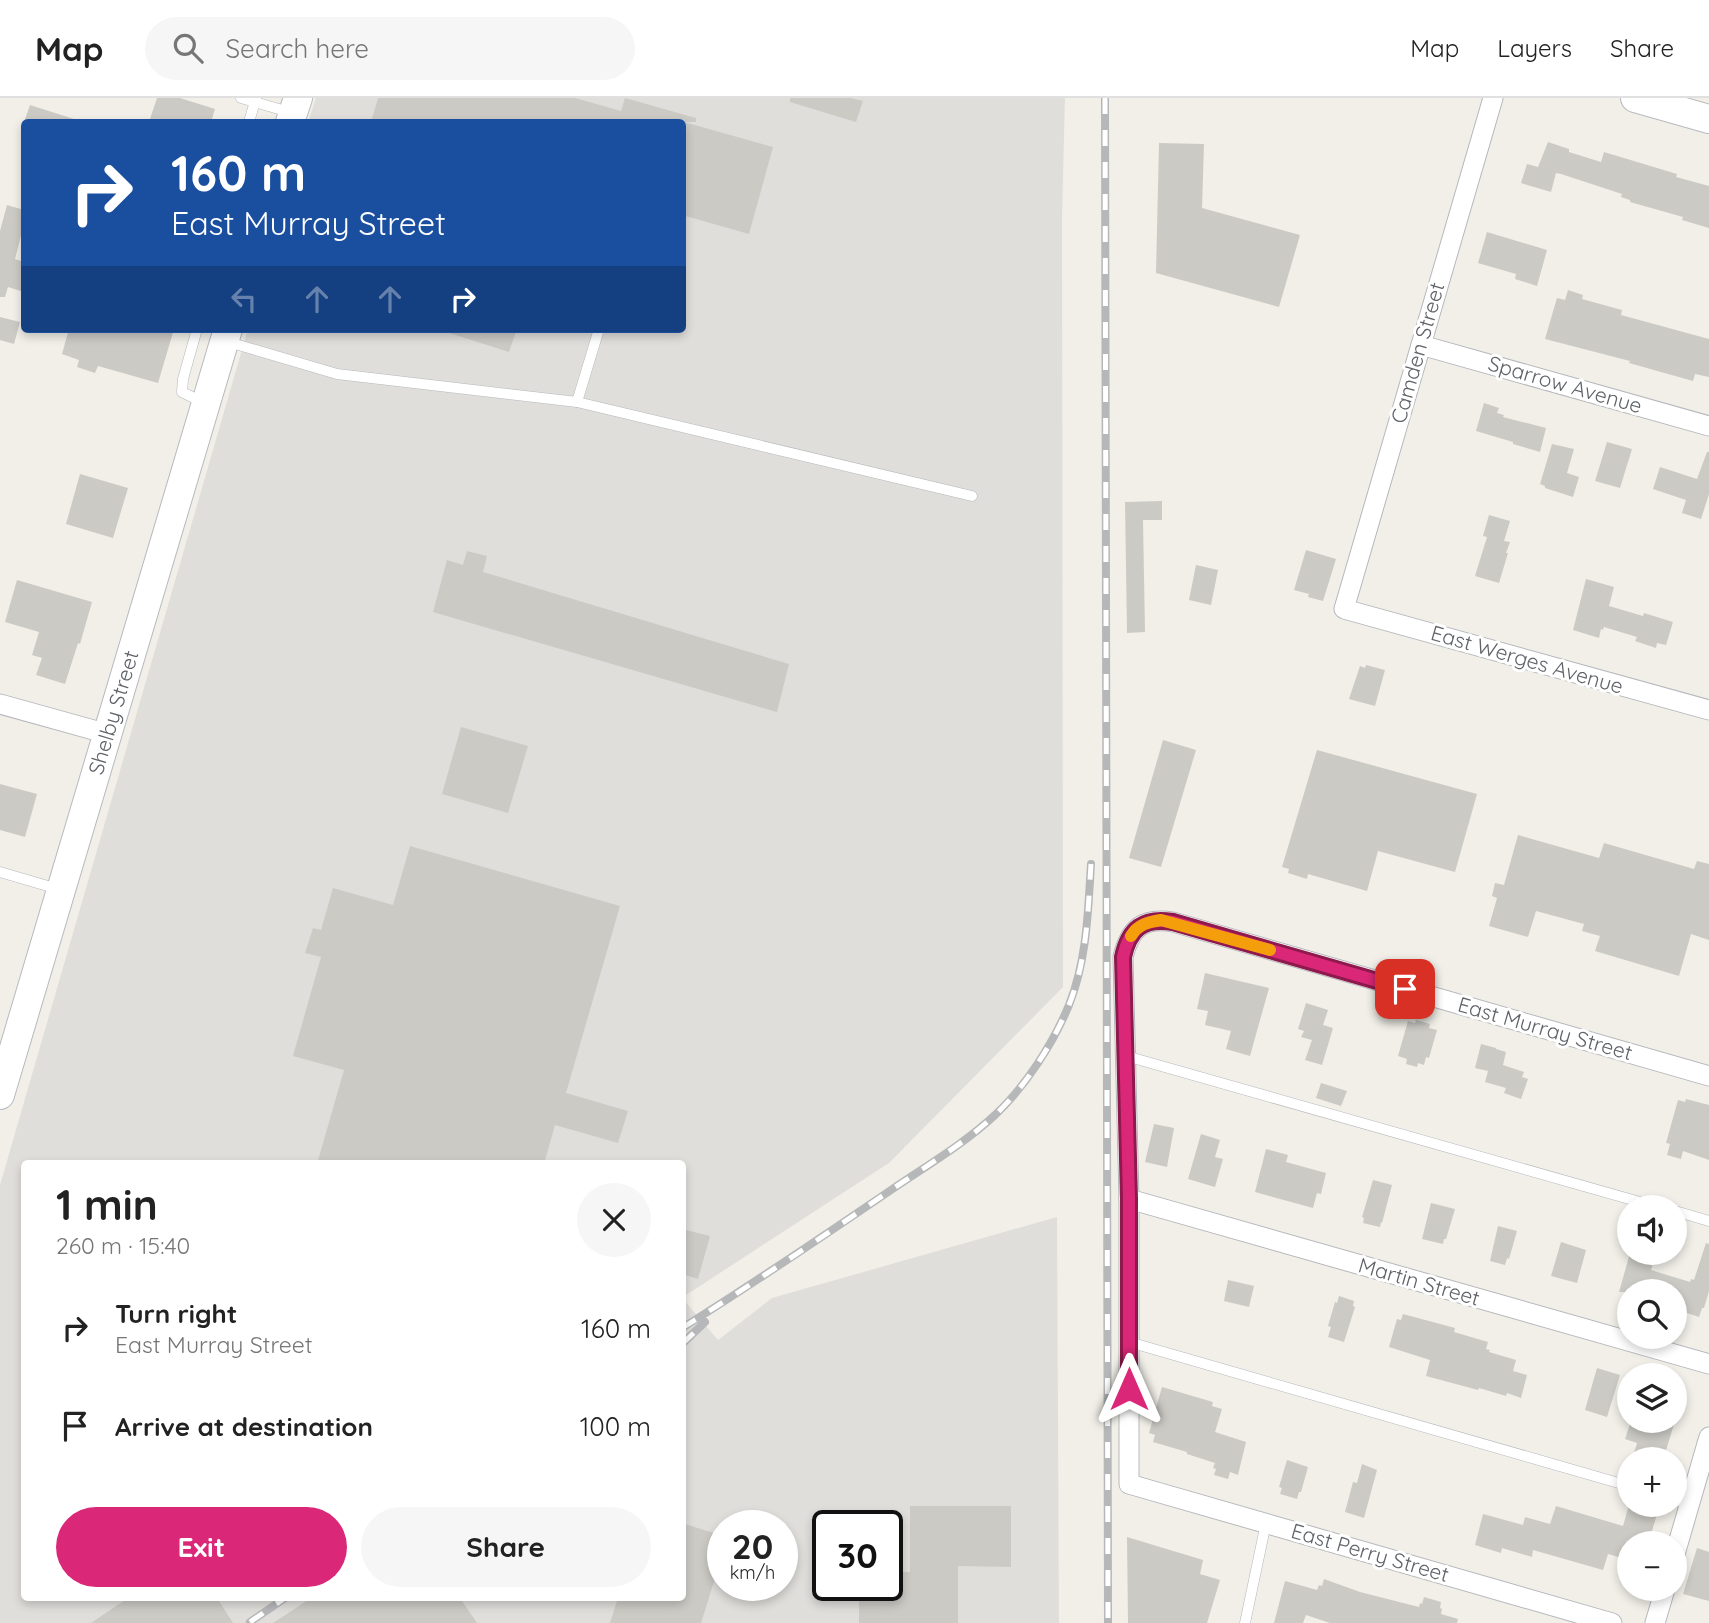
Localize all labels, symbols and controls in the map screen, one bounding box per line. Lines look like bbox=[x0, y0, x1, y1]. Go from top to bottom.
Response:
search box bbox=[145, 17, 635, 80]
text: Map bbox=[35, 28, 103, 69]
icon: search bbox=[169, 29, 207, 67]
text: Search here bbox=[225, 32, 369, 65]
text: Map bbox=[1410, 33, 1459, 63]
text: Layers bbox=[1497, 33, 1572, 63]
text: Share bbox=[1610, 33, 1674, 63]
text: 160 m bbox=[171, 142, 306, 203]
icon: right bbox=[56, 147, 147, 238]
text: East Murray Street bbox=[171, 203, 446, 243]
street label: Camden Street bbox=[1384, 279, 1450, 426]
icon: left bbox=[225, 280, 263, 318]
icon: ahead bbox=[298, 280, 336, 318]
icon: ahead bbox=[371, 280, 409, 318]
icon: right bbox=[444, 280, 482, 318]
street label: Sparrow Avenue bbox=[1485, 350, 1645, 418]
street label: East Werges Avenue bbox=[1428, 619, 1626, 699]
street label: Shelby Street bbox=[82, 647, 144, 777]
pin bbox=[1375, 959, 1435, 1019]
icon: arrive bbox=[1386, 970, 1424, 1008]
street label: East Murray Street bbox=[1455, 991, 1636, 1065]
text: 1 min bbox=[56, 1178, 158, 1231]
button: close bbox=[577, 1183, 651, 1257]
map controls bbox=[1617, 1195, 1687, 1601]
button: sound bbox=[1617, 1195, 1687, 1265]
text: 260 m · 15:40 bbox=[56, 1231, 190, 1260]
street label: Martin Street bbox=[1356, 1251, 1483, 1311]
button: search bbox=[1617, 1279, 1687, 1349]
text: Turn right bbox=[115, 1297, 237, 1330]
icon: right bbox=[56, 1309, 94, 1347]
text: 160 m bbox=[581, 1312, 651, 1345]
text: East Murray Street bbox=[115, 1330, 313, 1359]
position arrow bbox=[1092, 1352, 1166, 1426]
button: layers bbox=[1617, 1363, 1687, 1433]
icon: arrive bbox=[56, 1407, 94, 1445]
text: Arrive at destination bbox=[115, 1410, 373, 1443]
text: 100 m bbox=[580, 1410, 651, 1443]
button: + bbox=[1617, 1447, 1687, 1517]
button: Exit bbox=[56, 1507, 347, 1587]
button: Share bbox=[361, 1507, 651, 1587]
speed limit sign: 30 bbox=[812, 1510, 903, 1601]
street label: East Perry Street bbox=[1288, 1517, 1452, 1587]
text: 20 bbox=[732, 1524, 773, 1568]
button: − bbox=[1617, 1531, 1687, 1601]
text: km/h bbox=[730, 1561, 775, 1584]

